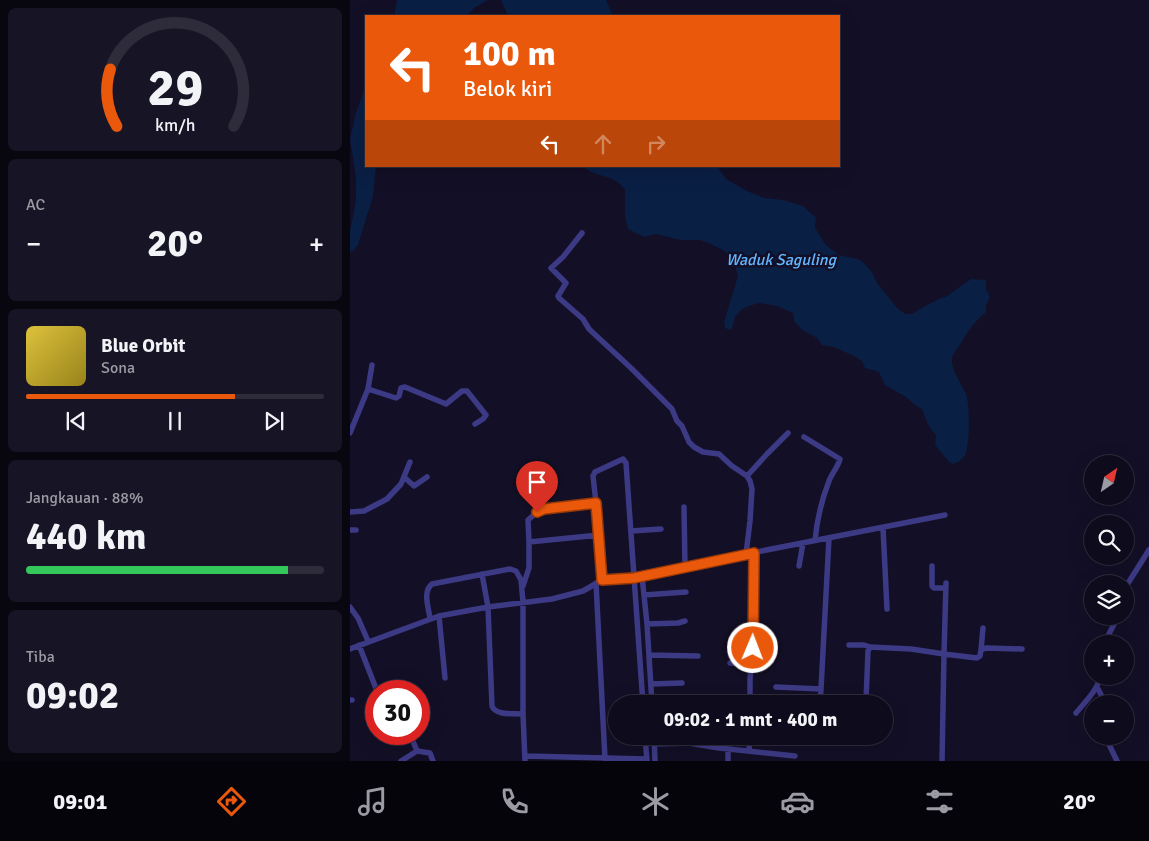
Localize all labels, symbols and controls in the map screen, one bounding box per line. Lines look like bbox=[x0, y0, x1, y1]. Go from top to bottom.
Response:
text: 100 m bbox=[463, 32, 556, 75]
icon: left bbox=[380, 35, 445, 100]
text: 29 bbox=[147, 56, 203, 120]
text: Belok kiri bbox=[463, 75, 552, 102]
text: km/h bbox=[155, 114, 195, 136]
icon: left bbox=[536, 130, 564, 158]
icon: ahead bbox=[589, 130, 617, 158]
icon: right bbox=[642, 130, 670, 158]
text: AC bbox=[26, 195, 45, 215]
text: 20° bbox=[147, 220, 203, 267]
text: − bbox=[26, 227, 41, 261]
text: + bbox=[309, 227, 324, 261]
water label: Waduk Saguling bbox=[726, 250, 838, 270]
text: Blue Orbit bbox=[101, 334, 185, 358]
text: Sona bbox=[101, 358, 135, 378]
icon: previous bbox=[62, 407, 90, 435]
icon: pause bbox=[161, 407, 189, 435]
icon: next bbox=[260, 407, 288, 435]
north arrow bbox=[1084, 455, 1134, 505]
map controls bbox=[1084, 455, 1134, 745]
pin bbox=[516, 461, 558, 512]
icon: arrive bbox=[523, 468, 551, 496]
text: Jangkauan · 88% bbox=[26, 488, 143, 508]
text: 440 km bbox=[26, 513, 147, 560]
button: search bbox=[1084, 515, 1134, 565]
button: layers bbox=[1084, 575, 1134, 625]
position arrow bbox=[726, 621, 778, 673]
button: + bbox=[1084, 635, 1134, 685]
text: Tiba bbox=[26, 647, 55, 667]
text: 09:02 bbox=[26, 672, 119, 719]
speed limit sign: 30 bbox=[365, 680, 430, 745]
button: − bbox=[1084, 695, 1134, 745]
text: 09:02 · 1 mnt · 400 m bbox=[664, 708, 837, 732]
icon: directions bbox=[214, 784, 249, 819]
icon: music bbox=[355, 784, 390, 819]
icon: phone bbox=[497, 784, 532, 819]
icon: climate bbox=[638, 784, 673, 819]
icon: car bbox=[780, 784, 815, 819]
icon: filters bbox=[922, 784, 957, 819]
text: 09:01 bbox=[53, 788, 107, 815]
text: 20° bbox=[1063, 788, 1096, 815]

